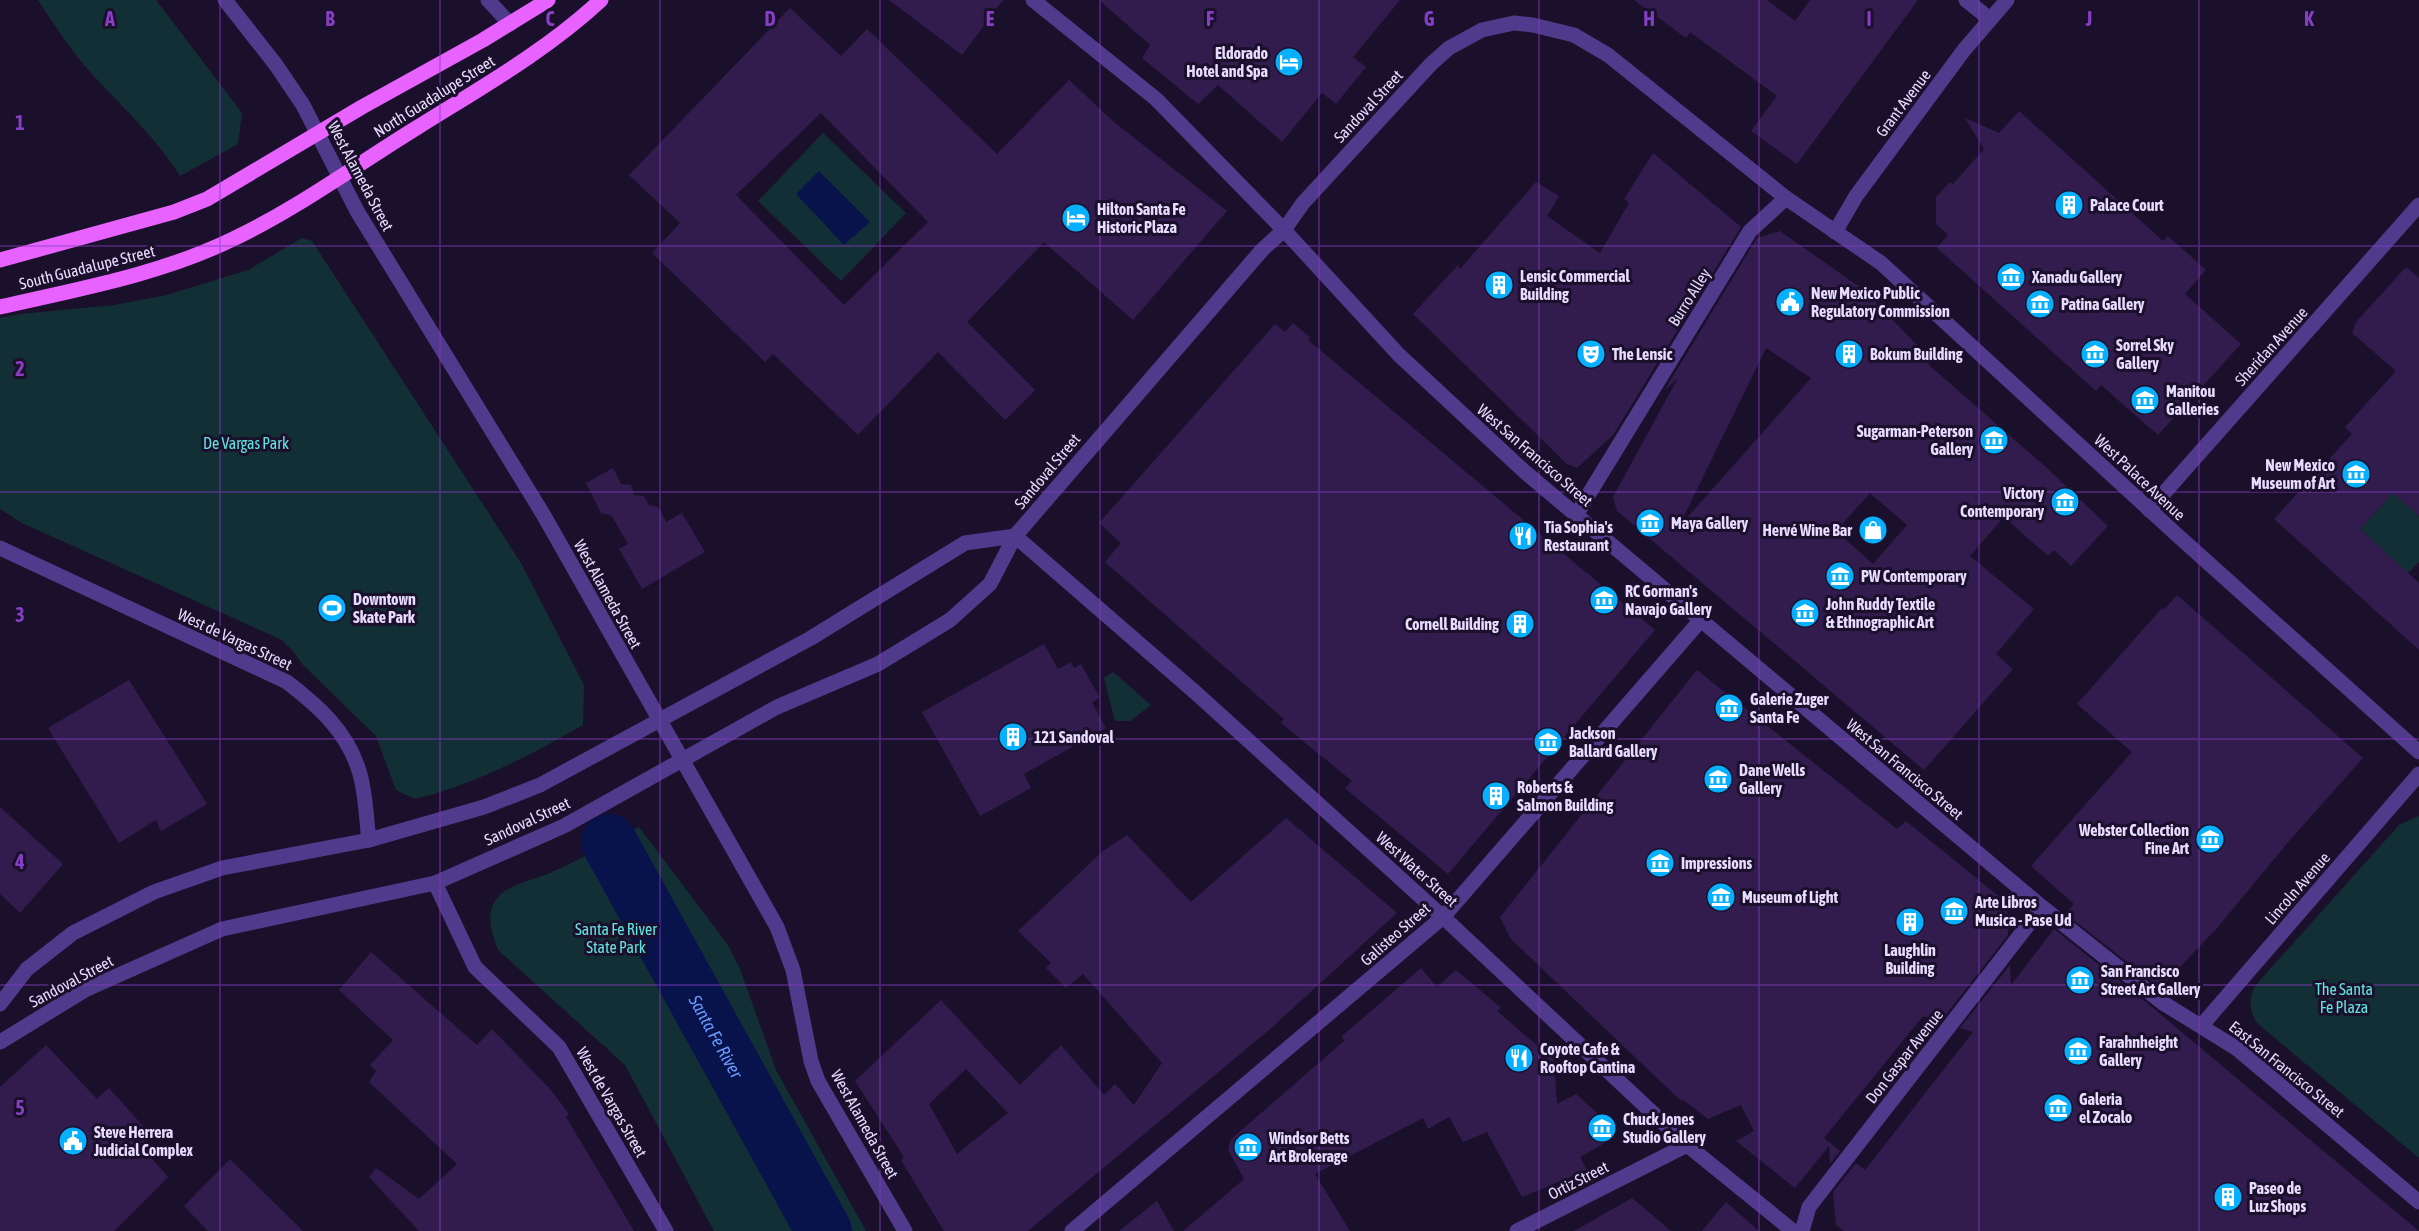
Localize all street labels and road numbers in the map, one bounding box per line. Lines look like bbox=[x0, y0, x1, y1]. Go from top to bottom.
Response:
street label: North Guadalupe Street bbox=[370, 51, 499, 141]
street label: Sandoval Street bbox=[1330, 66, 1406, 146]
street label: Grant Avenue bbox=[1872, 66, 1934, 140]
street label: West Alameda Street bbox=[325, 118, 398, 234]
street label: South Guadalupe Street bbox=[17, 241, 157, 294]
street label: Burro Alley bbox=[1664, 265, 1715, 330]
street label: Sheridan Avenue bbox=[2231, 303, 2311, 389]
street label: West San Francisco Street bbox=[1474, 400, 1597, 510]
street label: Sandoval Street bbox=[1010, 430, 1084, 512]
street label: West Palace Avenue bbox=[2091, 430, 2189, 524]
street label: West Alameda Street bbox=[571, 537, 645, 652]
street label: West de Vargas Street bbox=[175, 605, 295, 674]
street label: West San Francisco Street bbox=[1843, 715, 1967, 823]
street label: Sandoval Street bbox=[481, 793, 573, 849]
street label: West Water Street bbox=[1373, 828, 1462, 910]
street label: Lincoln Avenue bbox=[2261, 848, 2333, 928]
street label: Galisteo Street bbox=[1357, 899, 1434, 969]
street label: Sandoval Street bbox=[26, 951, 116, 1011]
street label: Don Gaspar Avenue bbox=[1862, 1005, 1947, 1107]
street label: East San Francisco Street bbox=[2226, 1017, 2348, 1121]
street label: West de Vargas Street bbox=[572, 1044, 651, 1161]
street label: West Alameda Street bbox=[828, 1067, 902, 1182]
street label: Ortiz Street bbox=[1545, 1157, 1612, 1203]

